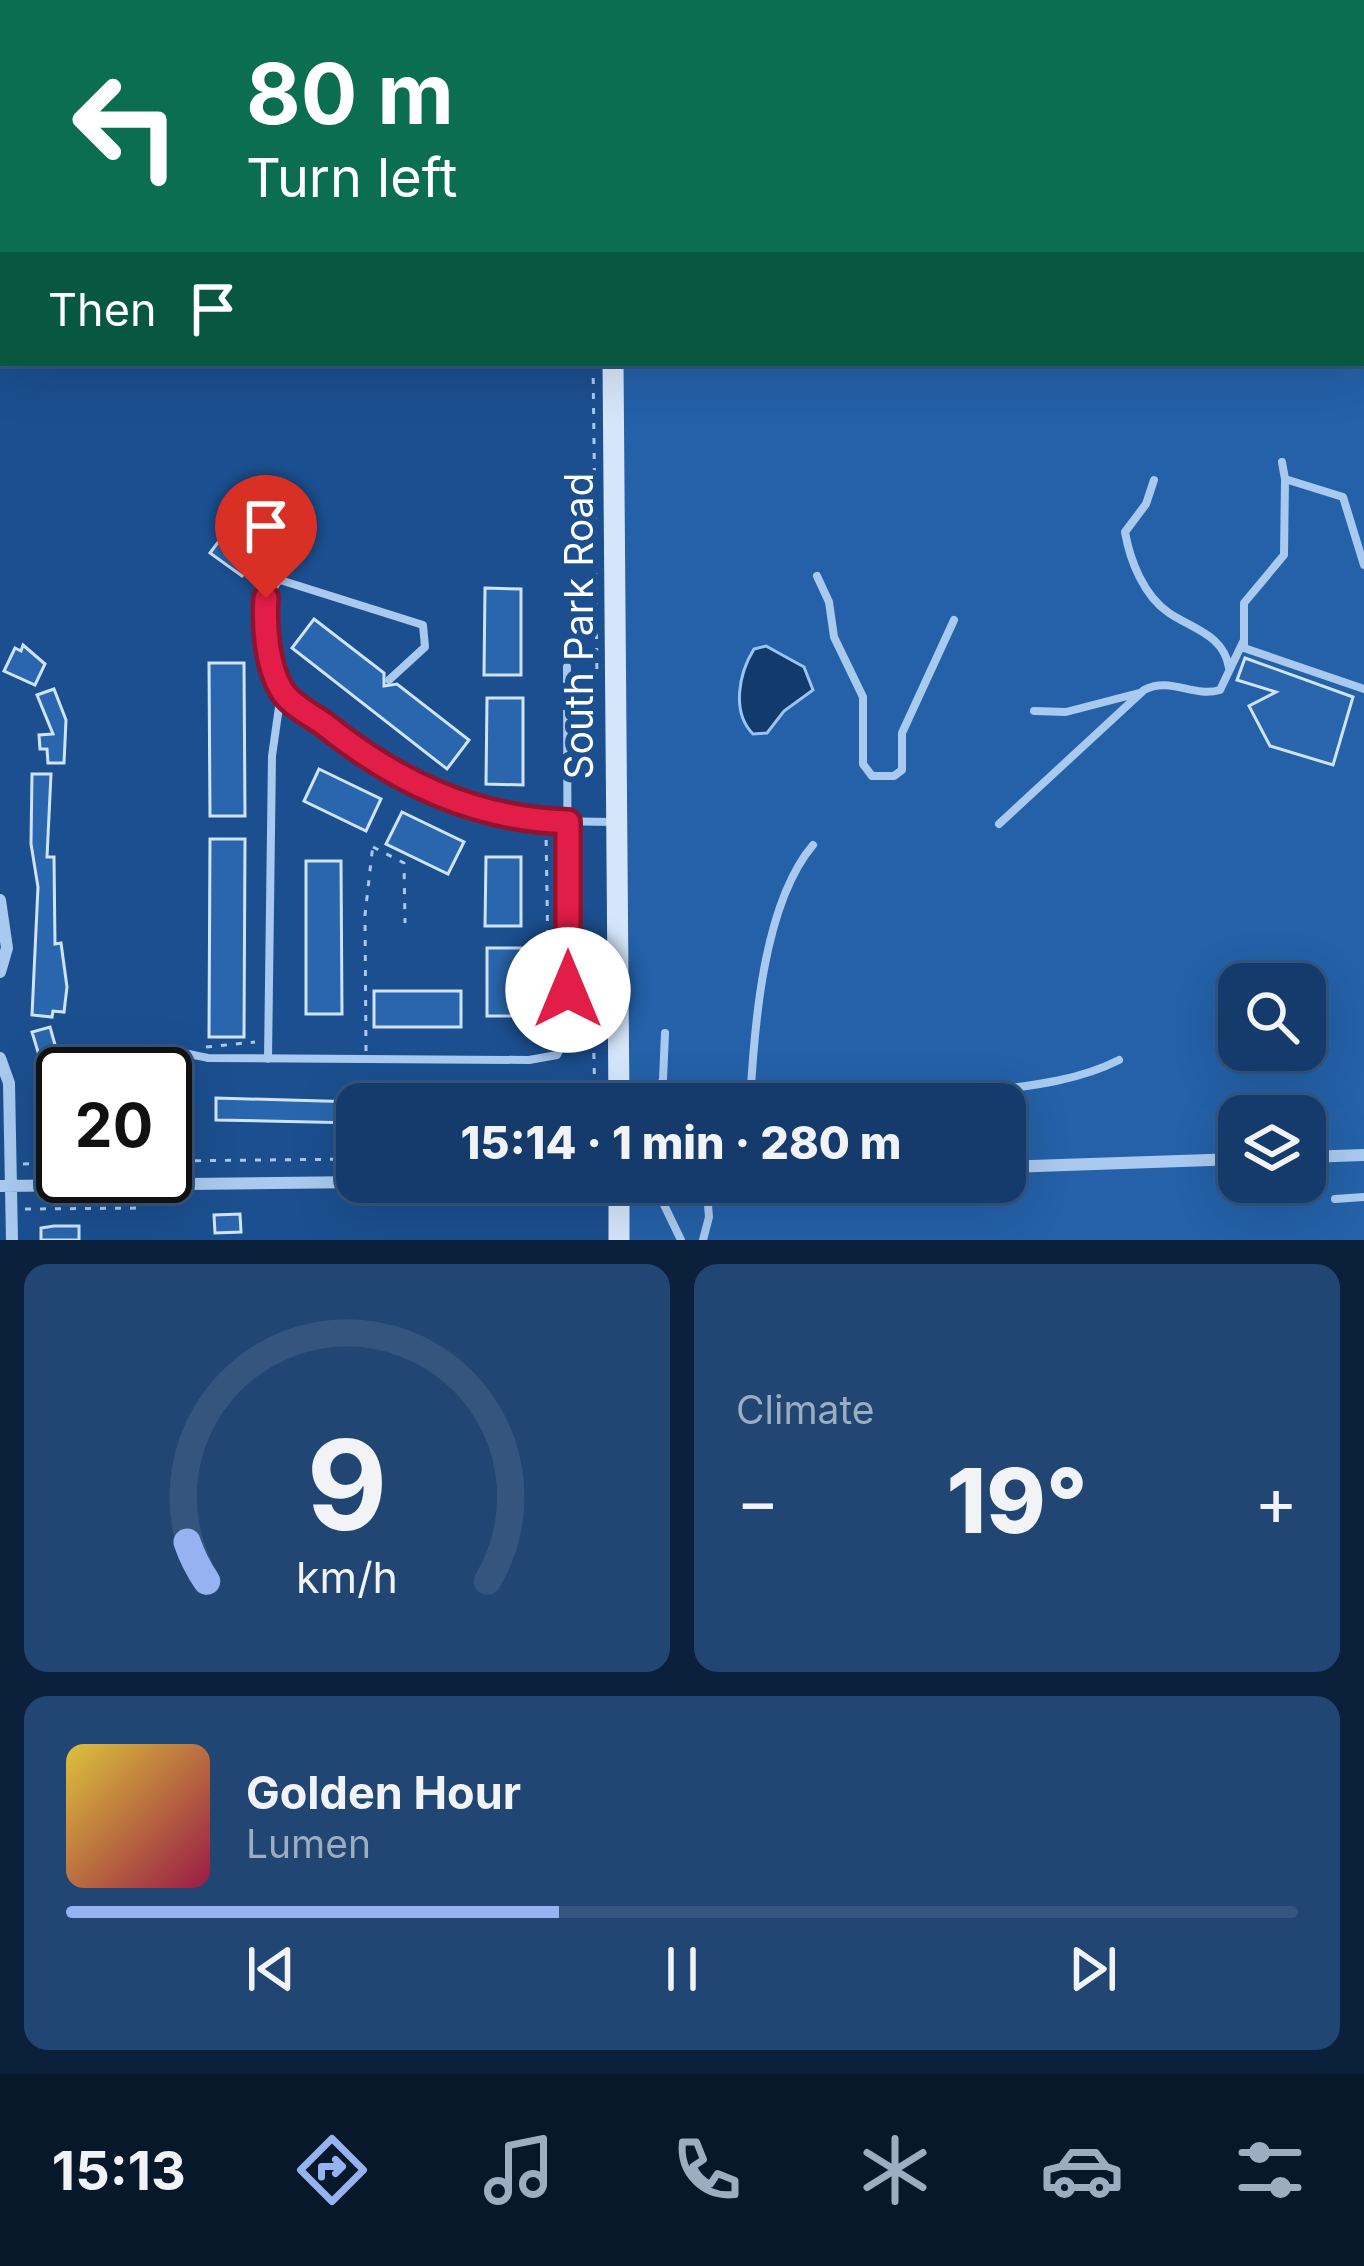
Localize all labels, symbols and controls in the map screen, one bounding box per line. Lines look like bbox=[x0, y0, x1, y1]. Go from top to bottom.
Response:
text: 80 m bbox=[246, 43, 454, 144]
icon: left bbox=[48, 48, 204, 204]
text: Turn left bbox=[246, 145, 457, 210]
icon: arrive bbox=[180, 276, 246, 342]
text: Then bbox=[48, 282, 156, 337]
street label: South Park Road bbox=[555, 473, 602, 779]
pin bbox=[215, 475, 317, 598]
icon: arrive bbox=[233, 493, 299, 559]
position arrow bbox=[505, 927, 631, 1053]
map controls bbox=[1218, 963, 1326, 1203]
button: search bbox=[1218, 963, 1326, 1071]
speed limit sign: 20 bbox=[36, 1047, 192, 1203]
button: layers bbox=[1218, 1095, 1326, 1203]
text: 15:14 · 1 min · 280 m bbox=[460, 1115, 902, 1170]
text: Climate bbox=[736, 1386, 875, 1433]
text: 9 bbox=[306, 1409, 388, 1560]
text: 19° bbox=[947, 1446, 1087, 1555]
text: − bbox=[736, 1461, 780, 1541]
text: + bbox=[1254, 1461, 1298, 1541]
text: km/h bbox=[296, 1551, 398, 1603]
text: Golden Hour bbox=[246, 1765, 521, 1820]
text: Lumen bbox=[246, 1820, 371, 1867]
icon: previous bbox=[238, 1936, 304, 2002]
icon: pause bbox=[649, 1936, 715, 2002]
icon: next bbox=[1060, 1936, 1126, 2002]
icon: directions bbox=[290, 2128, 374, 2212]
icon: music bbox=[477, 2128, 561, 2212]
icon: phone bbox=[665, 2128, 749, 2212]
icon: climate bbox=[853, 2128, 937, 2212]
icon: car bbox=[1040, 2128, 1124, 2212]
icon: filters bbox=[1228, 2128, 1312, 2212]
text: 15:13 bbox=[52, 2138, 186, 2203]

